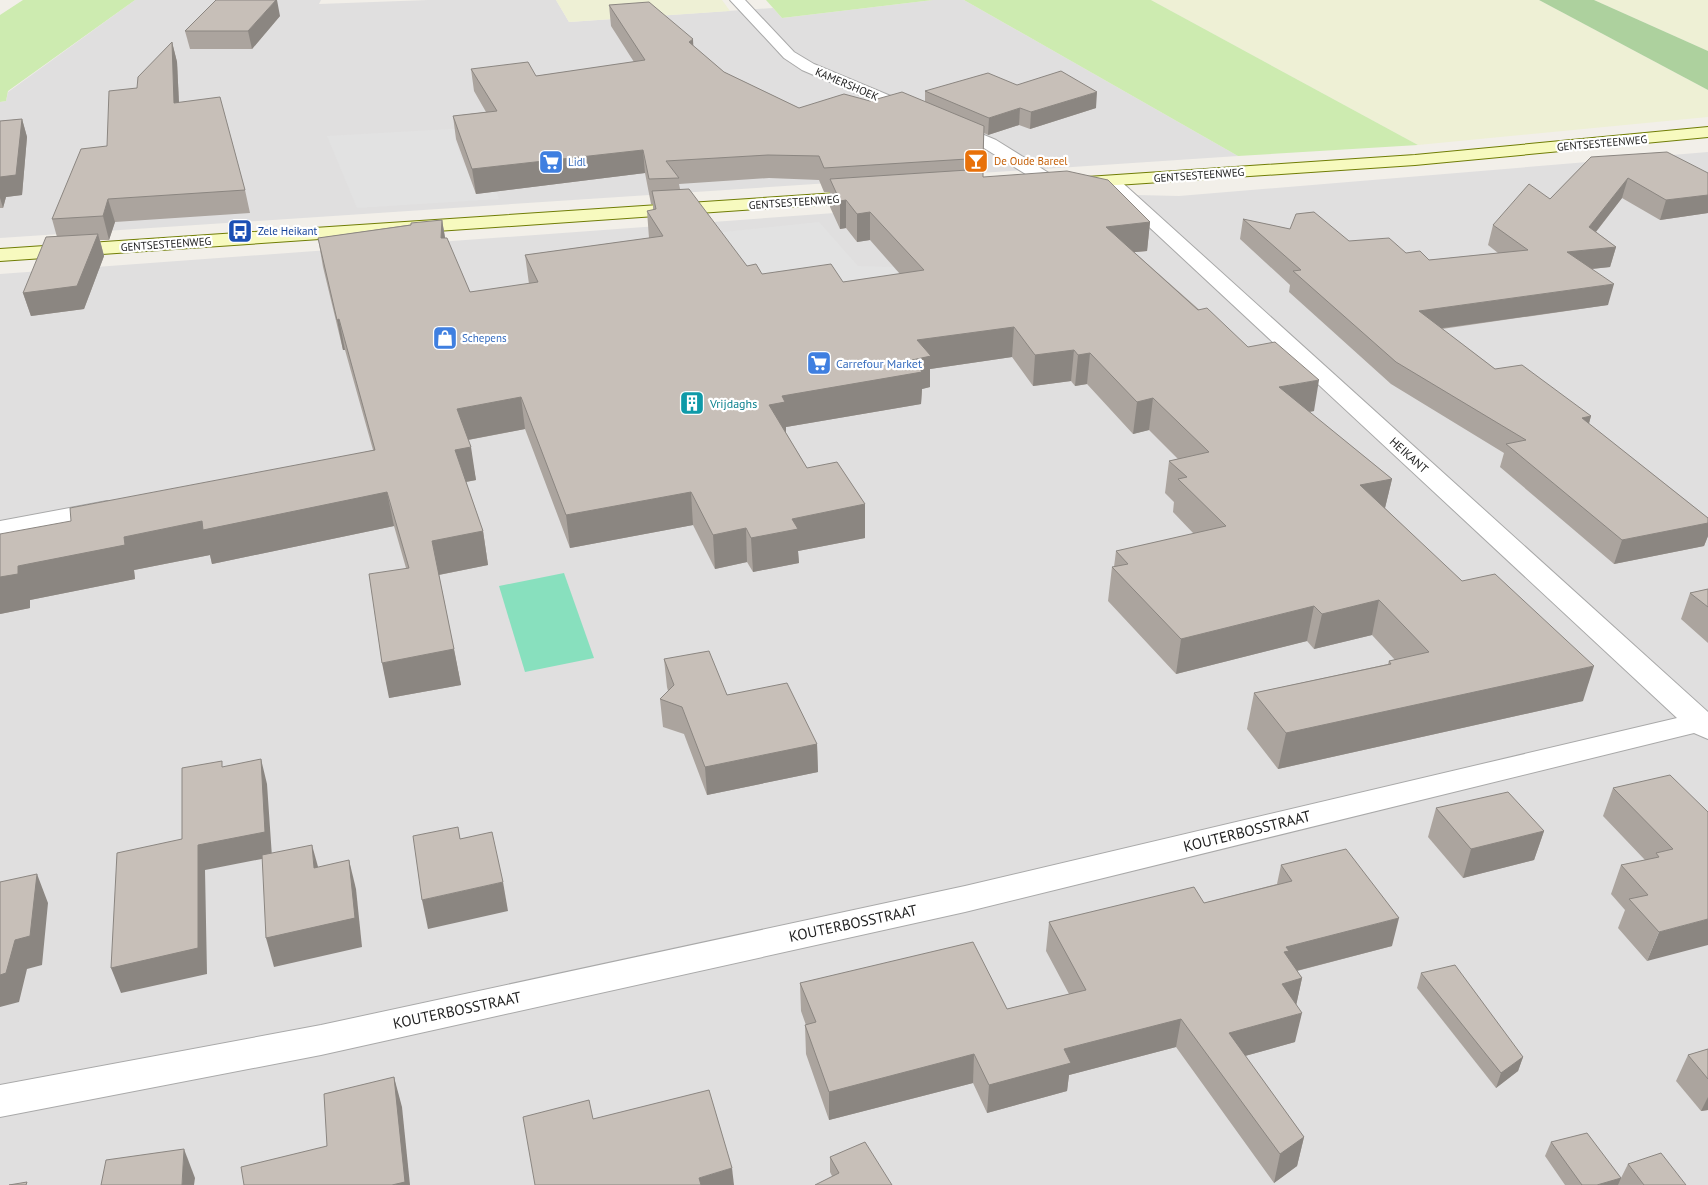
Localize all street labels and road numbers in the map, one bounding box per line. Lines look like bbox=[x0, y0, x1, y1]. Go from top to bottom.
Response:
street label: KAMERSHOEK bbox=[813, 64, 881, 104]
street label: GENTSESTEENWEG bbox=[1556, 132, 1648, 154]
street label: GENTSESTEENWEG bbox=[1153, 165, 1245, 185]
street label: GENTSESTEENWEG bbox=[748, 192, 840, 212]
street label: GENTSESTEENWEG bbox=[120, 234, 212, 254]
street label: HEIKANT bbox=[1387, 434, 1432, 476]
street label: KOUTERBOSSTRAAT bbox=[1181, 806, 1313, 856]
street label: KOUTERBOSSTRAAT bbox=[787, 900, 919, 946]
street label: KOUTERBOSSTRAAT bbox=[391, 987, 523, 1033]

